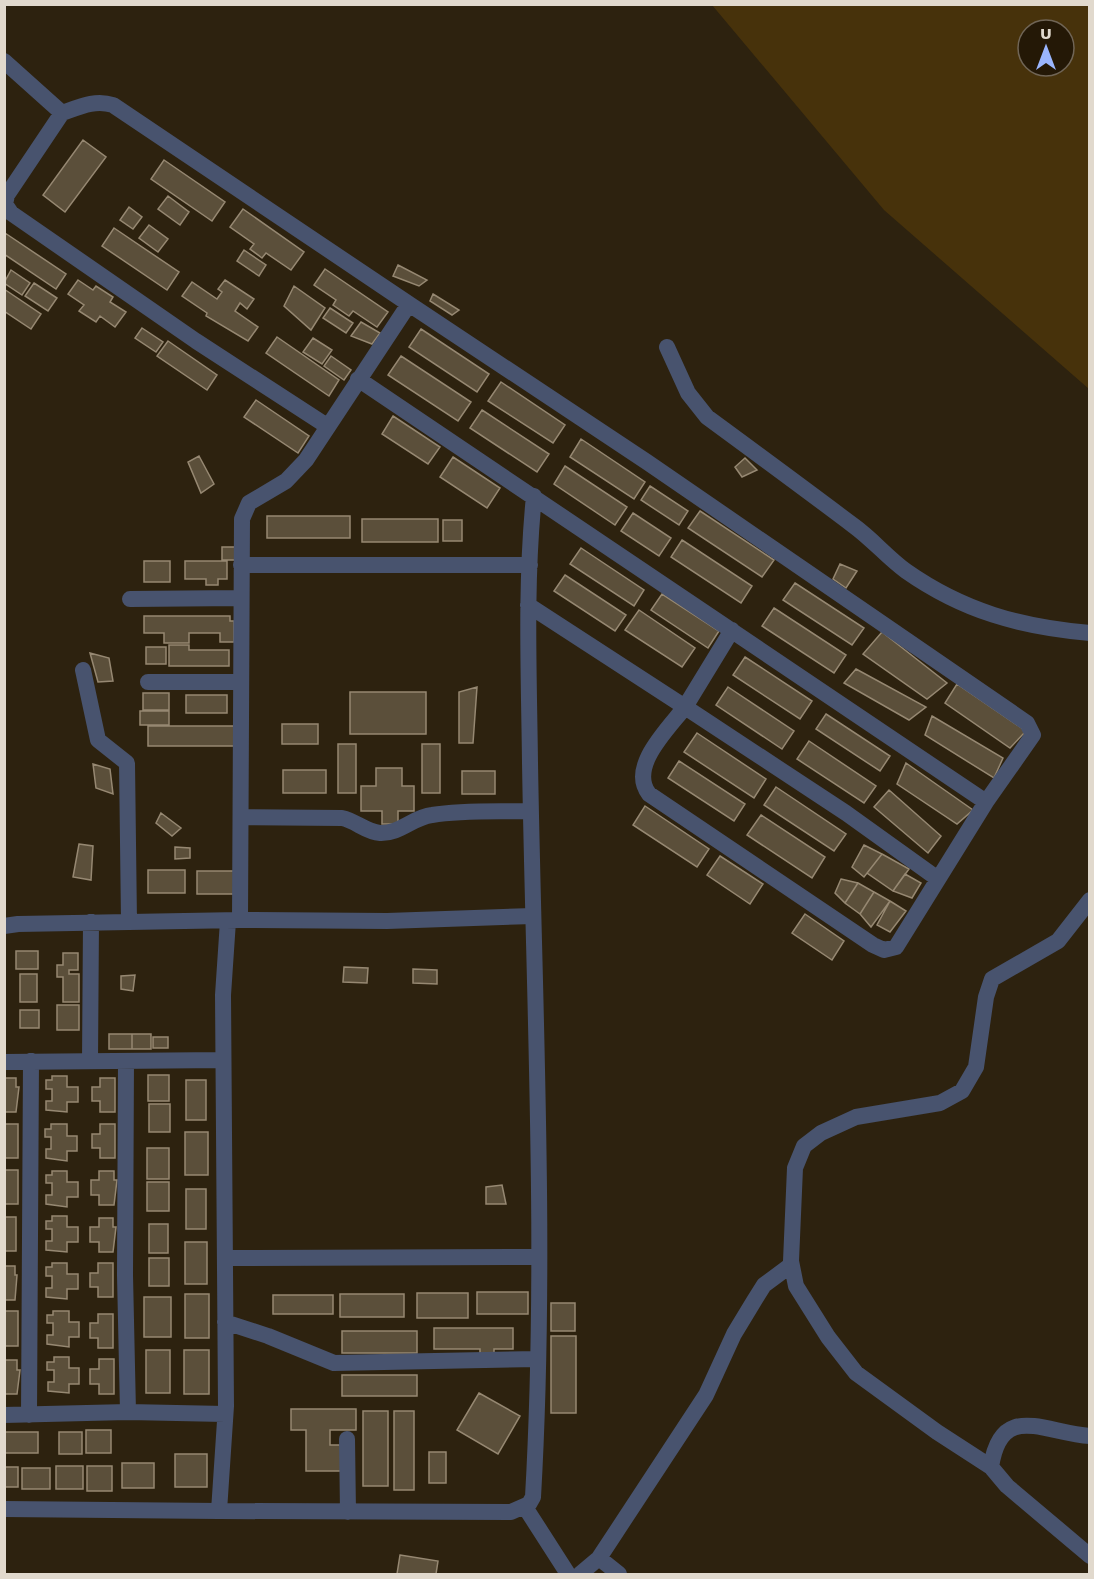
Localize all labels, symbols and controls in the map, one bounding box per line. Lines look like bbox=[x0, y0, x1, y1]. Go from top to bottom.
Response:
north arrow bbox=[1016, 18, 1076, 78]
text: U bbox=[1040, 24, 1052, 43]

